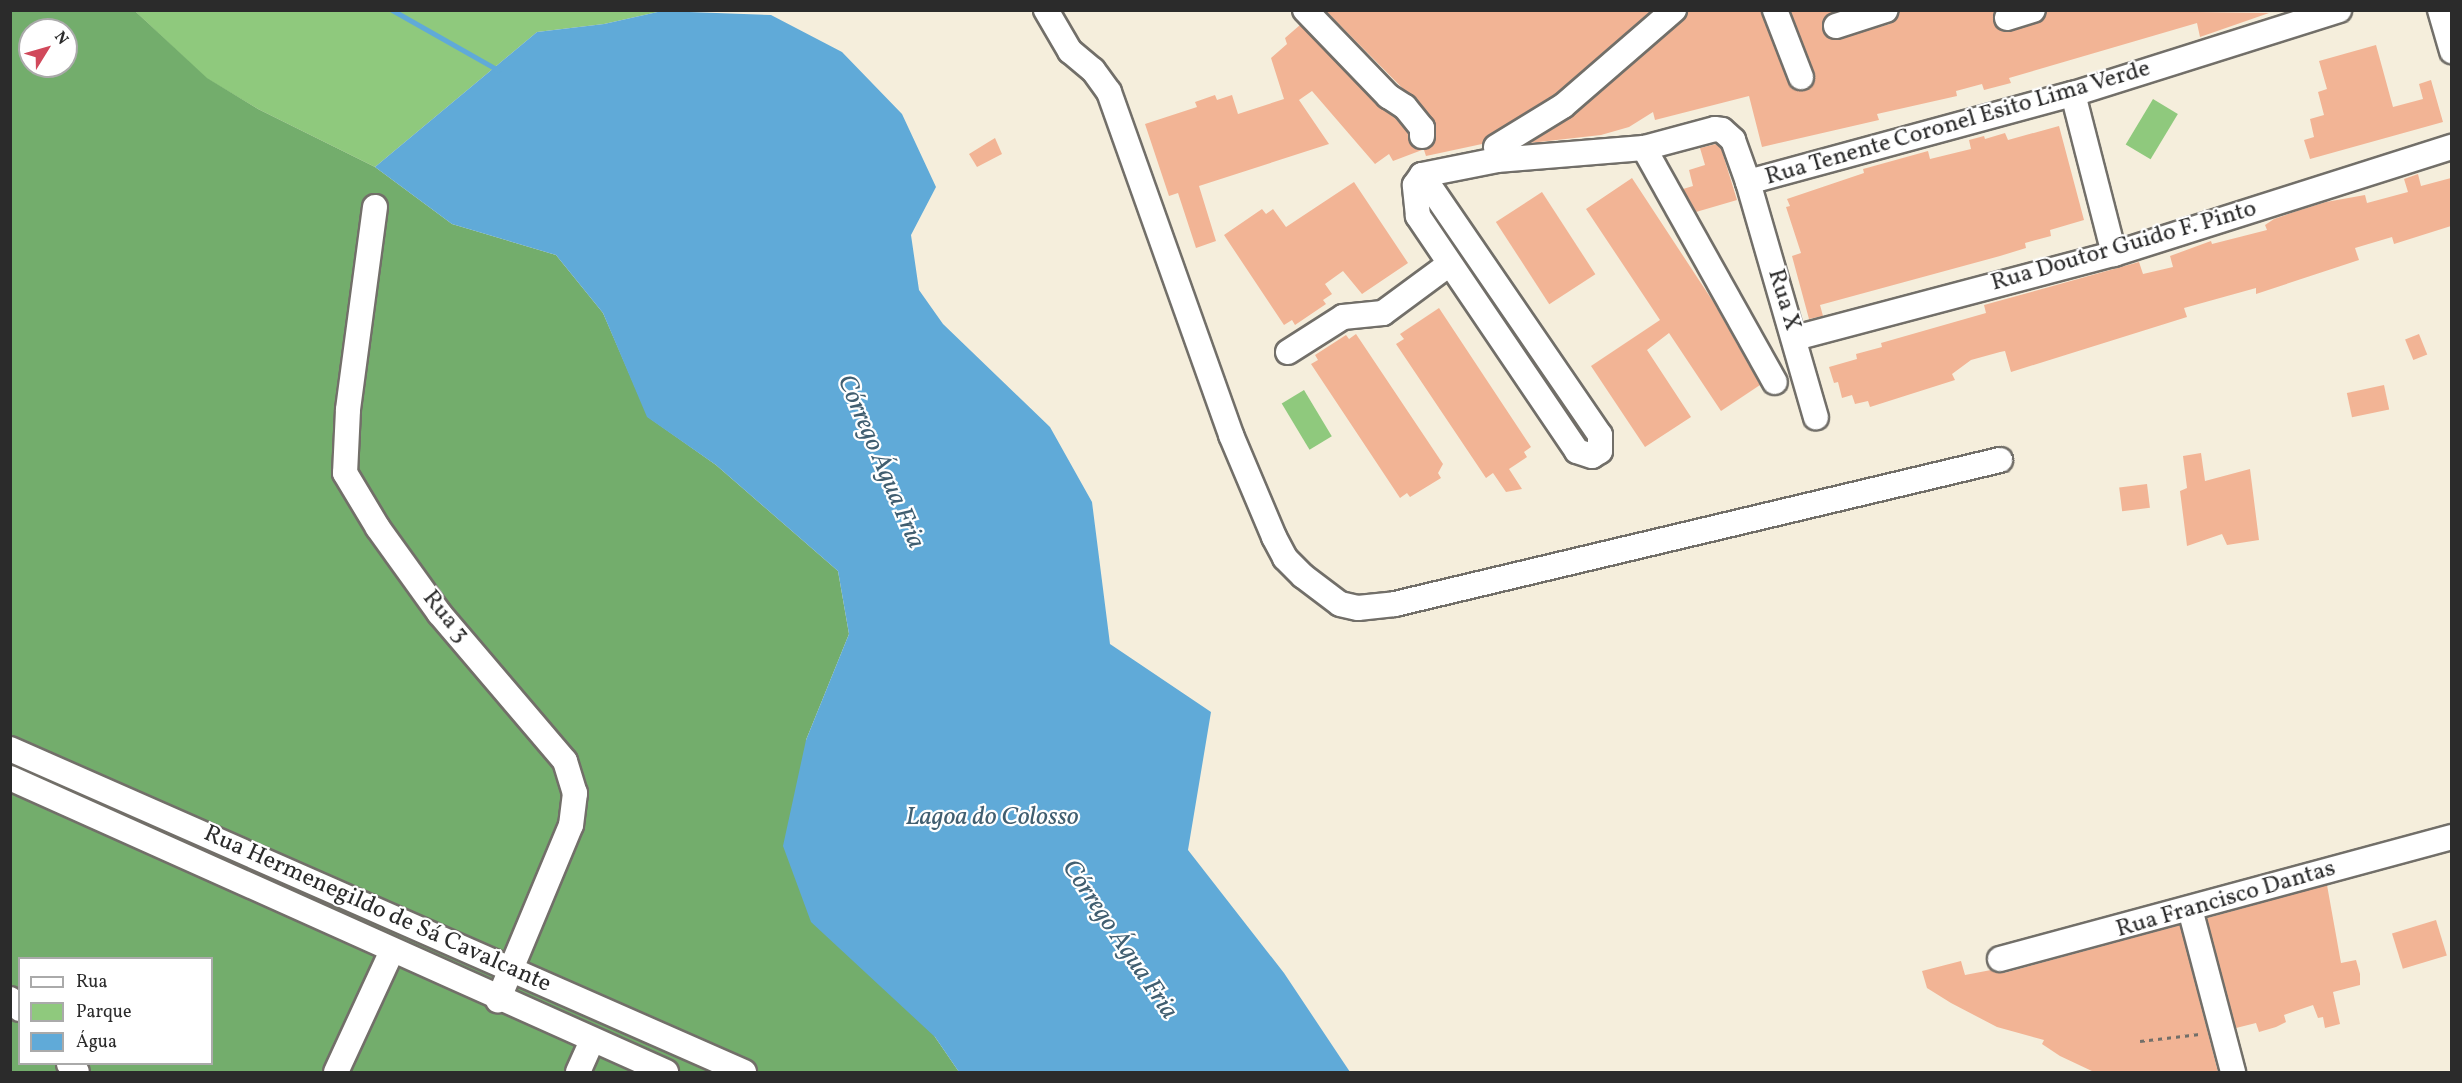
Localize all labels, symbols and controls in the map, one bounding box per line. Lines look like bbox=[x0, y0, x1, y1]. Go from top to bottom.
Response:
north arrow bbox=[18, 18, 78, 78]
text: N bbox=[48, 27, 73, 50]
street label: Rua Tenente Coronel Esito Lima Verde bbox=[1761, 55, 2155, 193]
street label: Rua Doutor Guido F. Pinto bbox=[1988, 195, 2260, 299]
street label: Rua X bbox=[1760, 266, 1806, 334]
water label: Córrego Água Fria bbox=[829, 370, 931, 554]
street label: Rua 3 bbox=[415, 585, 475, 649]
water label: Lagoa do Colosso bbox=[905, 802, 1079, 834]
street label: Rua Hermenegildo de Sá Cavalcante bbox=[199, 820, 555, 1000]
water label: Córrego Água Fria bbox=[1054, 854, 1184, 1026]
street label: Rua Francisco Dantas bbox=[2113, 855, 2339, 945]
legend bbox=[18, 957, 213, 1065]
text: Rua bbox=[76, 970, 107, 995]
text: Parque bbox=[76, 1000, 131, 1025]
text: Água bbox=[76, 1030, 117, 1055]

